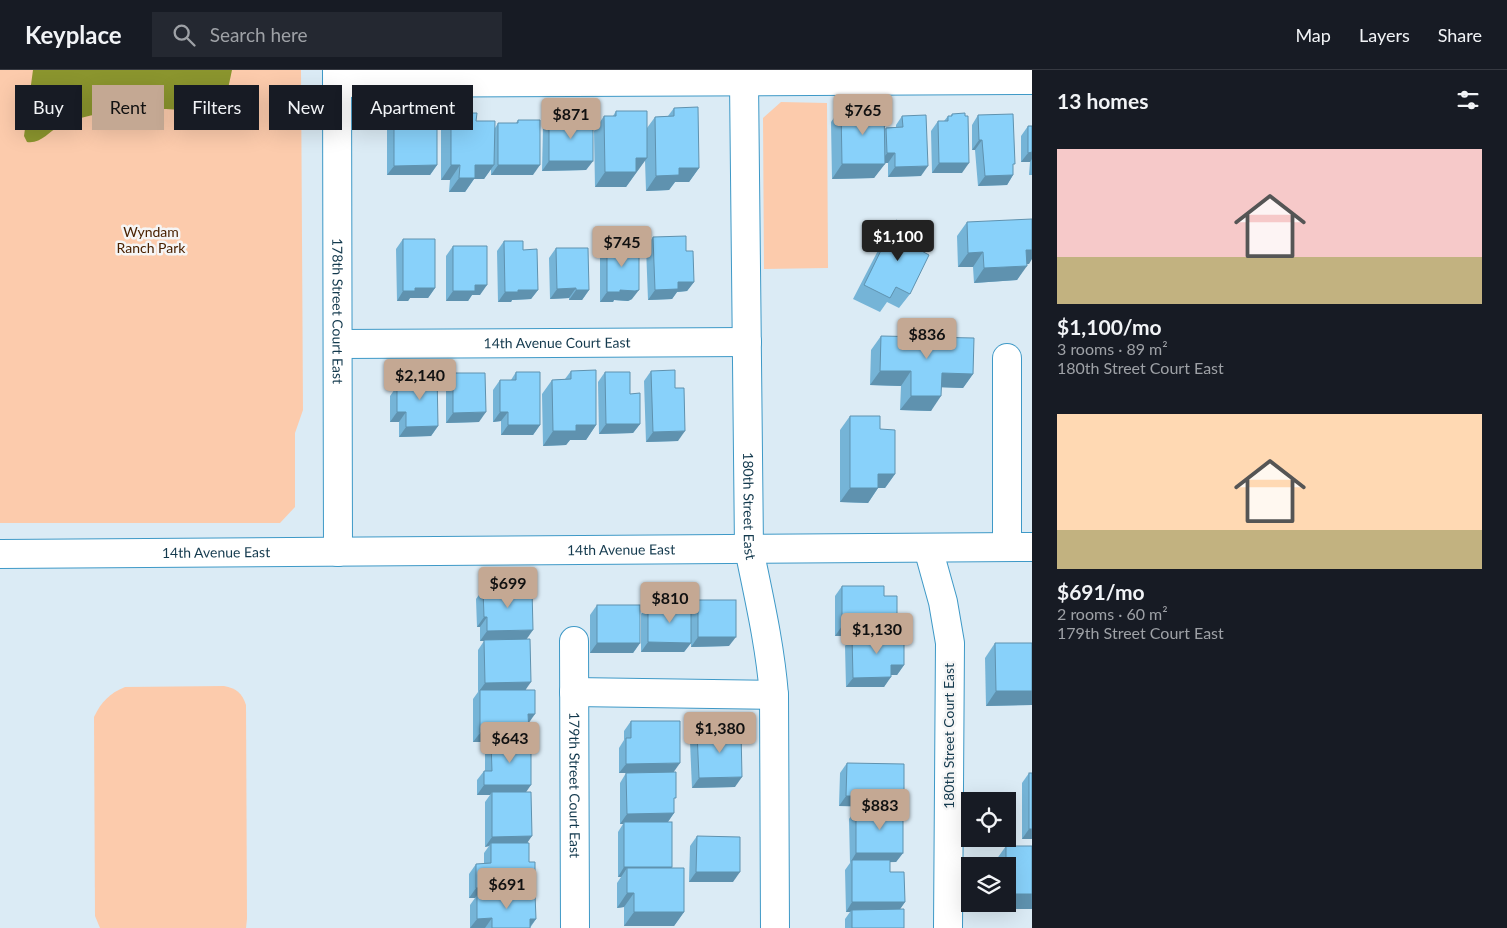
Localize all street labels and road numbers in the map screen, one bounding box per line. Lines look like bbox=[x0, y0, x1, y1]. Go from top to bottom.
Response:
street label: 178th Street Court East bbox=[329, 238, 347, 384]
street label: 14th Avenue Court East bbox=[483, 334, 631, 351]
street label: 180th Street East bbox=[740, 452, 760, 561]
street label: 14th Avenue East bbox=[567, 540, 675, 558]
street label: 14th Avenue East bbox=[162, 543, 270, 561]
street label: 180th Street Court East bbox=[940, 663, 957, 809]
street label: 179th Street Court East bbox=[566, 712, 584, 858]

